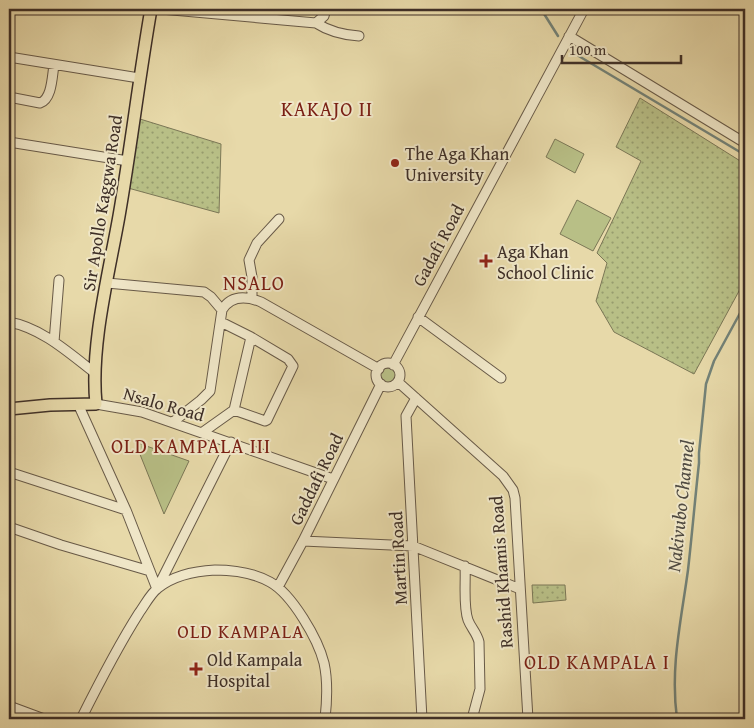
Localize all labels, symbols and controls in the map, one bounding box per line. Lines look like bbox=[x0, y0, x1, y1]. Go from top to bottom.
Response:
scale bar bbox=[562, 32, 680, 64]
text: 100 m bbox=[569, 39, 607, 60]
district label: KAKAJO II bbox=[281, 94, 373, 123]
street label: Sir Apollo Kaggwa Road bbox=[75, 113, 129, 293]
place label: The Aga Khan University bbox=[405, 140, 509, 188]
marker: The Aga Khan University bbox=[389, 157, 401, 169]
street label: Gadafi Road bbox=[405, 199, 471, 291]
place label: Aga Khan School Clinic bbox=[497, 238, 594, 286]
marker: Aga Khan School Clinic bbox=[479, 254, 493, 268]
district label: NSALO bbox=[223, 268, 285, 297]
street label: Nsalo Road bbox=[120, 380, 208, 429]
street label: Gaddafi Road bbox=[282, 428, 350, 530]
district label: OLD KAMPALA III bbox=[111, 431, 271, 460]
water label: Nakivubo Channel bbox=[659, 438, 701, 574]
street label: Rashid Khamis Road bbox=[482, 495, 520, 649]
street label: Martin Road bbox=[382, 510, 414, 606]
district label: OLD KAMPALA bbox=[177, 617, 305, 645]
place label: Old Kampala Hospital bbox=[207, 646, 303, 694]
district label: OLD KAMPALA I bbox=[524, 647, 670, 676]
marker: Old Kampala Hospital bbox=[189, 662, 203, 676]

